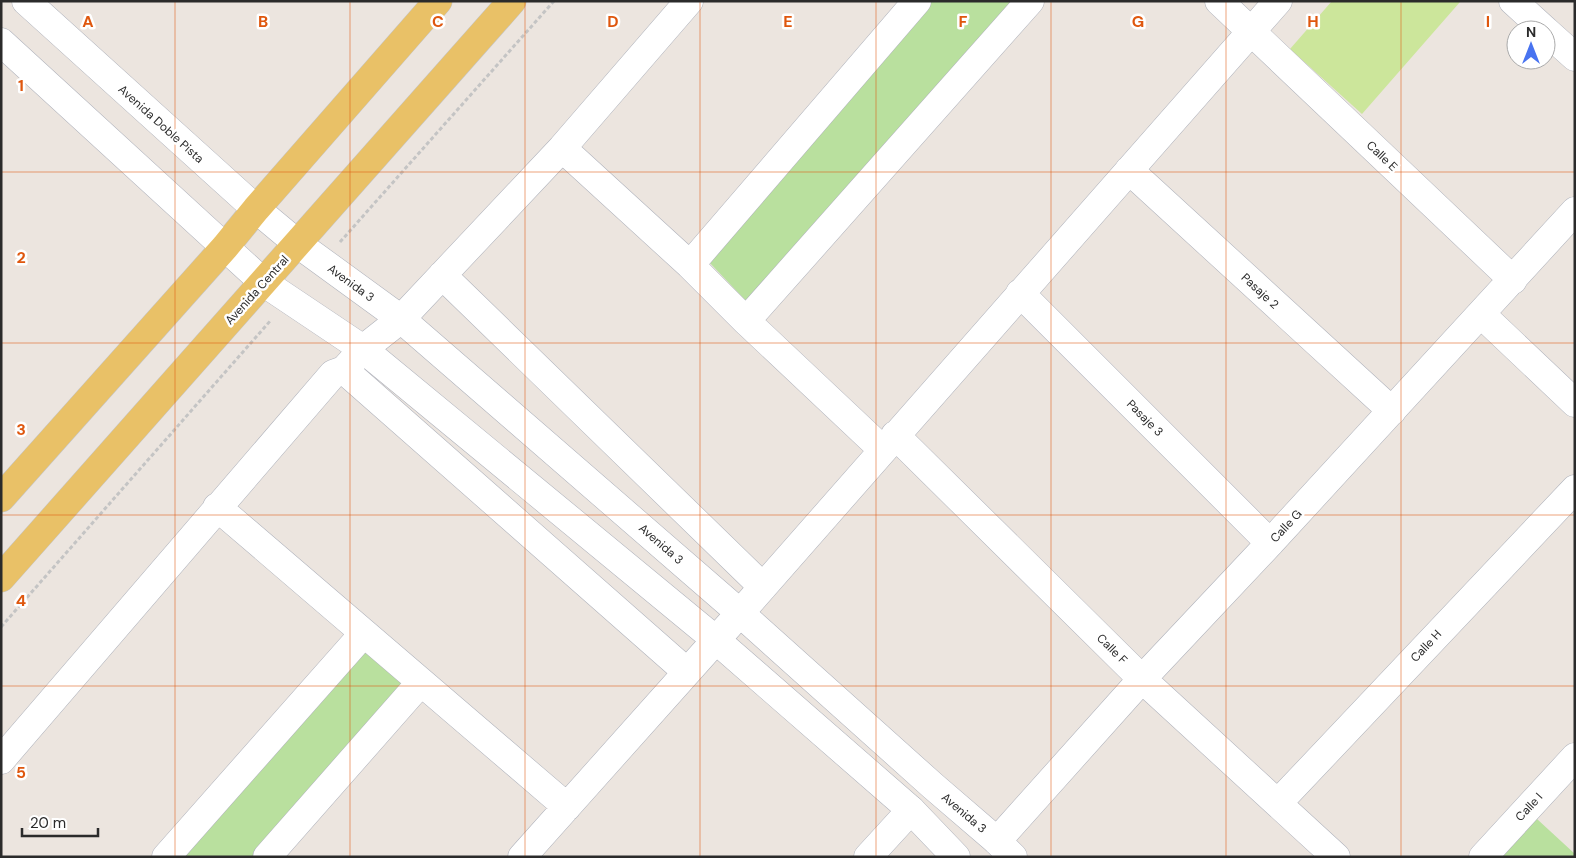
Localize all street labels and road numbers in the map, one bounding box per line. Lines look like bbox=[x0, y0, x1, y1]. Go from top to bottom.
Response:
street label: Avenida Doble Pista bbox=[115, 81, 207, 167]
street label: Calle E bbox=[1363, 137, 1401, 175]
street label: Avenida Central bbox=[222, 252, 292, 328]
street label: Avenida 3 bbox=[324, 261, 378, 305]
street label: Pasaje 2 bbox=[1238, 270, 1282, 312]
street label: Pasaje 3 bbox=[1123, 396, 1167, 440]
street label: Calle G bbox=[1267, 506, 1305, 546]
street label: Avenida 3 bbox=[635, 520, 687, 568]
street label: Calle H bbox=[1407, 626, 1445, 666]
street label: Calle F bbox=[1093, 630, 1131, 668]
street label: Avenida 3 bbox=[938, 789, 990, 837]
street label: Calle I bbox=[1512, 789, 1546, 825]

